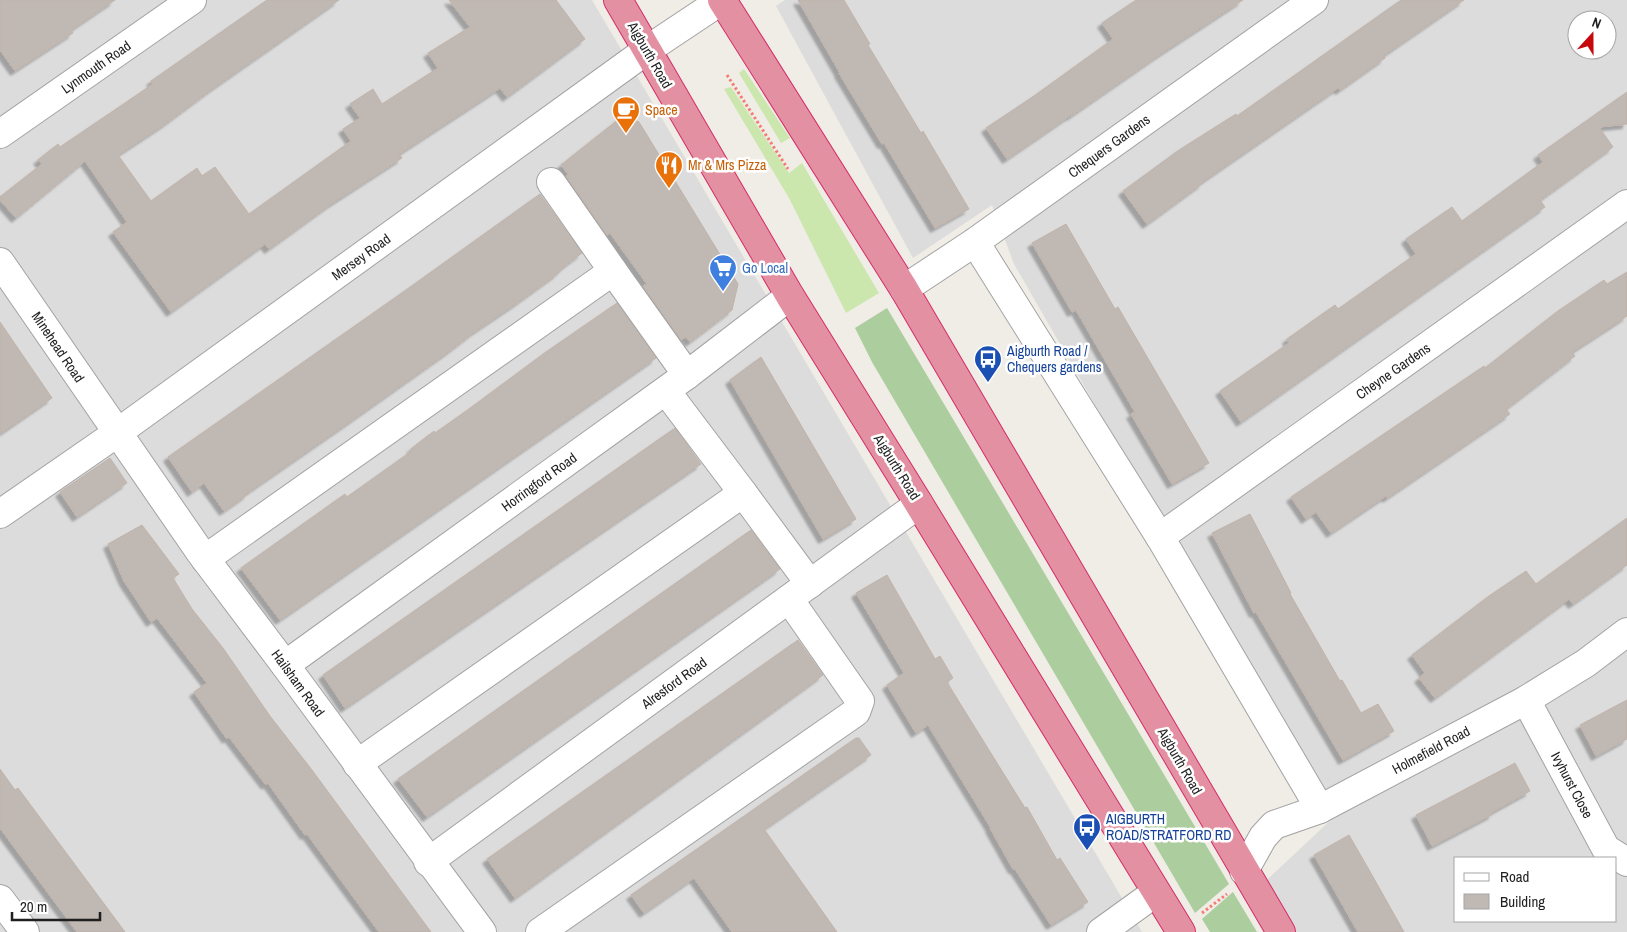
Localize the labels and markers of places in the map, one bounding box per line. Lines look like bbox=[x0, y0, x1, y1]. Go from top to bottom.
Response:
cafe icon: Space bbox=[611, 95, 641, 134]
place label: Space bbox=[645, 101, 678, 119]
restaurant icon: Mr & Mrs Pizza bbox=[654, 150, 684, 189]
place label: Mr & Mrs Pizza bbox=[688, 156, 767, 174]
supermarket icon: Go Local bbox=[708, 253, 738, 292]
place label: Go Local bbox=[742, 259, 788, 277]
place label: Aigburth Road / Chequers gardens bbox=[1006, 342, 1102, 376]
bus stop icon: Aigburth Road / Chequers gardens bbox=[973, 344, 1003, 383]
place label: AIGBURTH ROAD/STRATFORD RD bbox=[1105, 810, 1231, 844]
bus stop icon: AIGBURTH ROAD/STRATFORD RD bbox=[1072, 812, 1102, 851]

